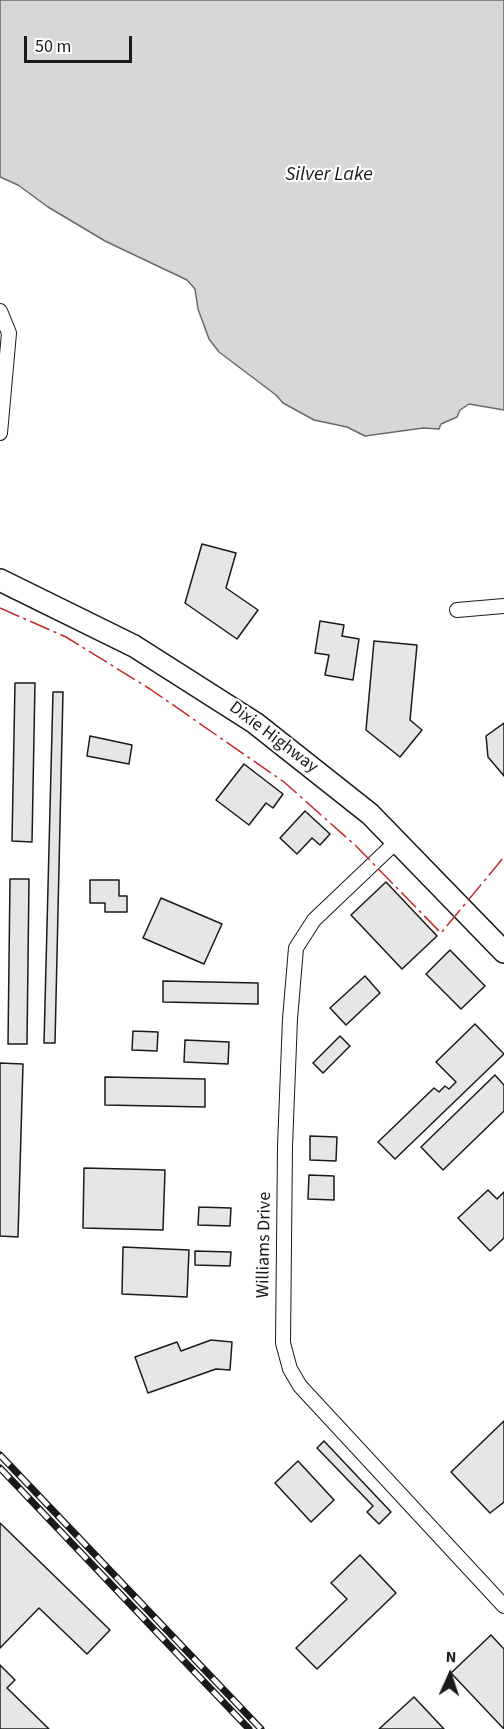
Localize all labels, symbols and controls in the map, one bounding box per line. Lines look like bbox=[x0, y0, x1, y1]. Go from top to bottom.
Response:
scale bar bbox=[27, 24, 135, 62]
text: 50 m bbox=[35, 34, 71, 59]
water label: Silver Lake bbox=[285, 164, 373, 188]
street label: Dixie Highway bbox=[224, 698, 322, 778]
street label: Williams Drive bbox=[253, 1192, 277, 1298]
north arrow bbox=[420, 1645, 480, 1705]
text: N bbox=[445, 1646, 457, 1668]

